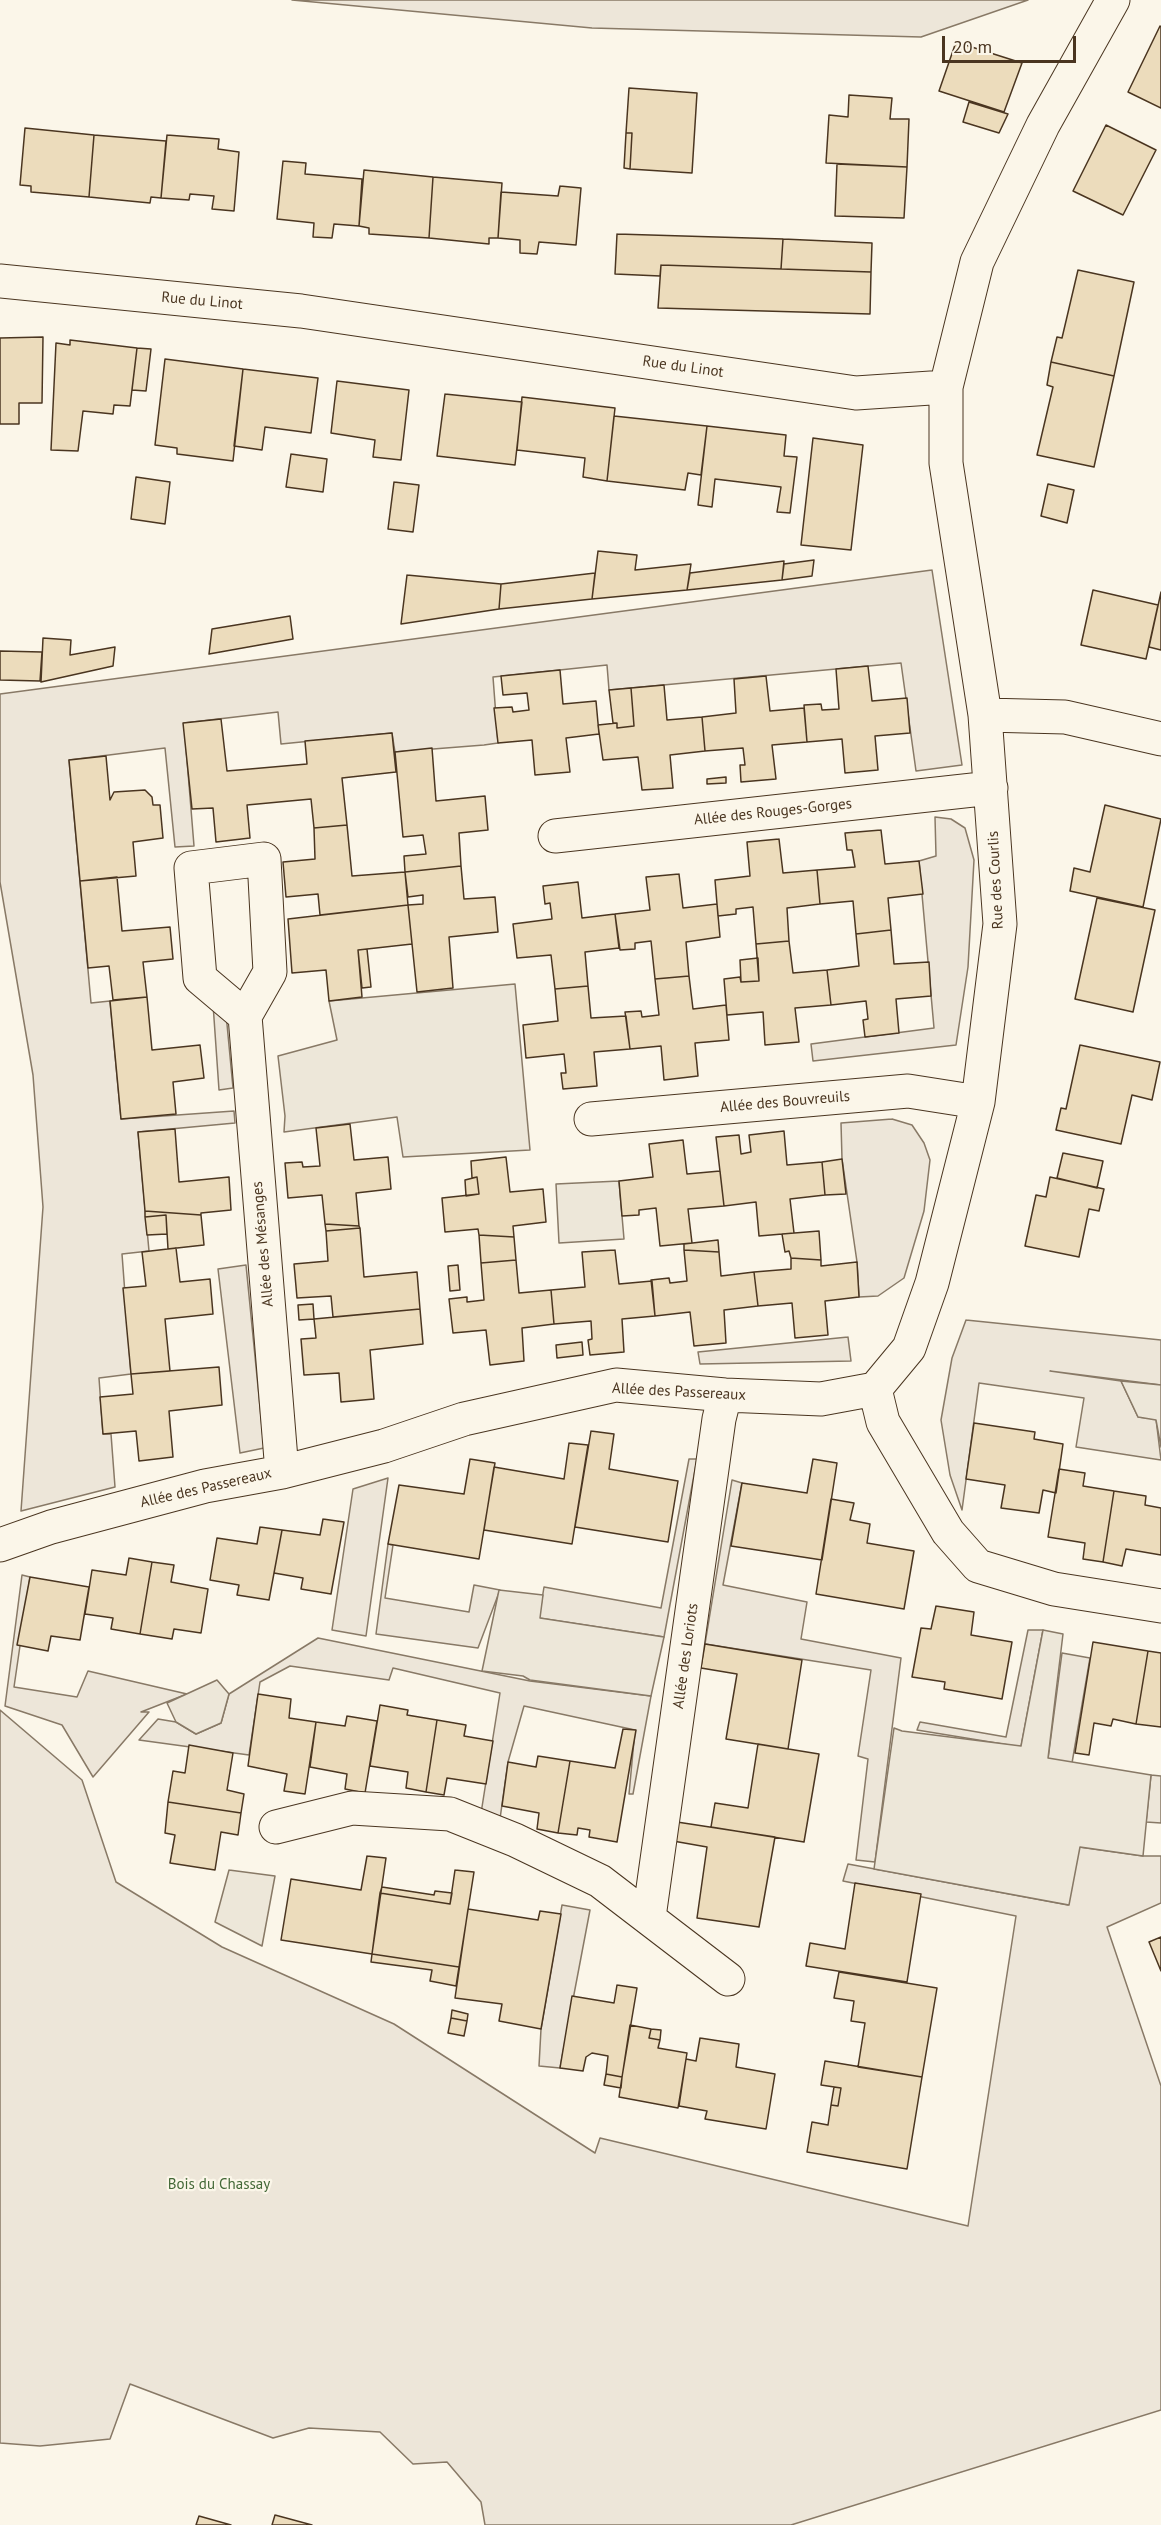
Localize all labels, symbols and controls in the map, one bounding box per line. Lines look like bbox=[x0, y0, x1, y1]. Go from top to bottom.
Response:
scale bar bbox=[945, 24, 1078, 62]
text: 20 m bbox=[953, 35, 992, 58]
street label: Rue du Linot bbox=[160, 288, 244, 314]
street label: Rue du Linot bbox=[641, 352, 725, 382]
street label: Allée des Rouges-Gorges bbox=[693, 795, 853, 829]
street label: Rue des Courlis bbox=[984, 830, 1008, 930]
street label: Allée des Bouvreuils bbox=[719, 1087, 851, 1117]
street label: Allée des Mésanges bbox=[249, 1180, 277, 1308]
street label: Allée des Passereaux bbox=[612, 1380, 746, 1404]
street label: Allée des Passereaux bbox=[139, 1464, 273, 1512]
street label: Allée des Loriots bbox=[670, 1602, 702, 1710]
park label: Bois du Chassay bbox=[168, 2176, 270, 2194]

